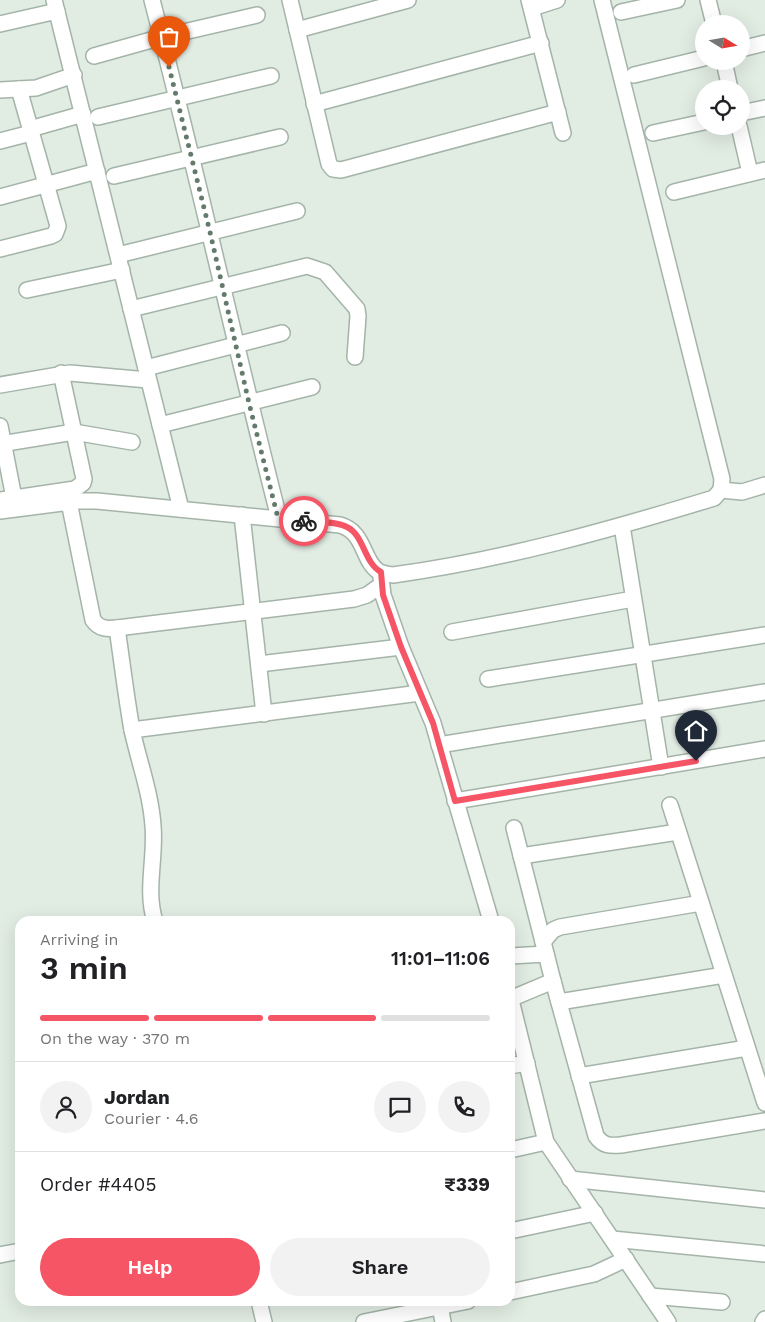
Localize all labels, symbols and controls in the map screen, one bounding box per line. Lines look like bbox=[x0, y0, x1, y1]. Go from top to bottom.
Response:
north arrow bbox=[695, 15, 750, 70]
map controls bbox=[695, 15, 750, 135]
pin bbox=[148, 16, 190, 67]
icon: bag bbox=[155, 23, 183, 51]
button: locate bbox=[695, 80, 750, 135]
courier bbox=[279, 496, 329, 546]
icon: bike bbox=[290, 507, 318, 535]
pin bbox=[675, 710, 717, 761]
icon: home bbox=[682, 717, 710, 745]
text: Arriving in bbox=[40, 930, 118, 949]
text: 11:01–11:06 bbox=[391, 947, 490, 970]
text: 3 min bbox=[40, 949, 128, 987]
text: On the way · 370 m bbox=[40, 1029, 190, 1048]
button: person bbox=[40, 1081, 92, 1133]
button: chat bbox=[374, 1081, 426, 1133]
button: phone bbox=[438, 1081, 490, 1133]
text: Jordan bbox=[104, 1086, 170, 1109]
text: Courier · 4.6 bbox=[104, 1109, 199, 1128]
text: Order #4405 bbox=[40, 1173, 156, 1196]
text: ₹339 bbox=[444, 1173, 490, 1196]
button: Help bbox=[40, 1238, 260, 1296]
button: Share bbox=[270, 1238, 490, 1296]

